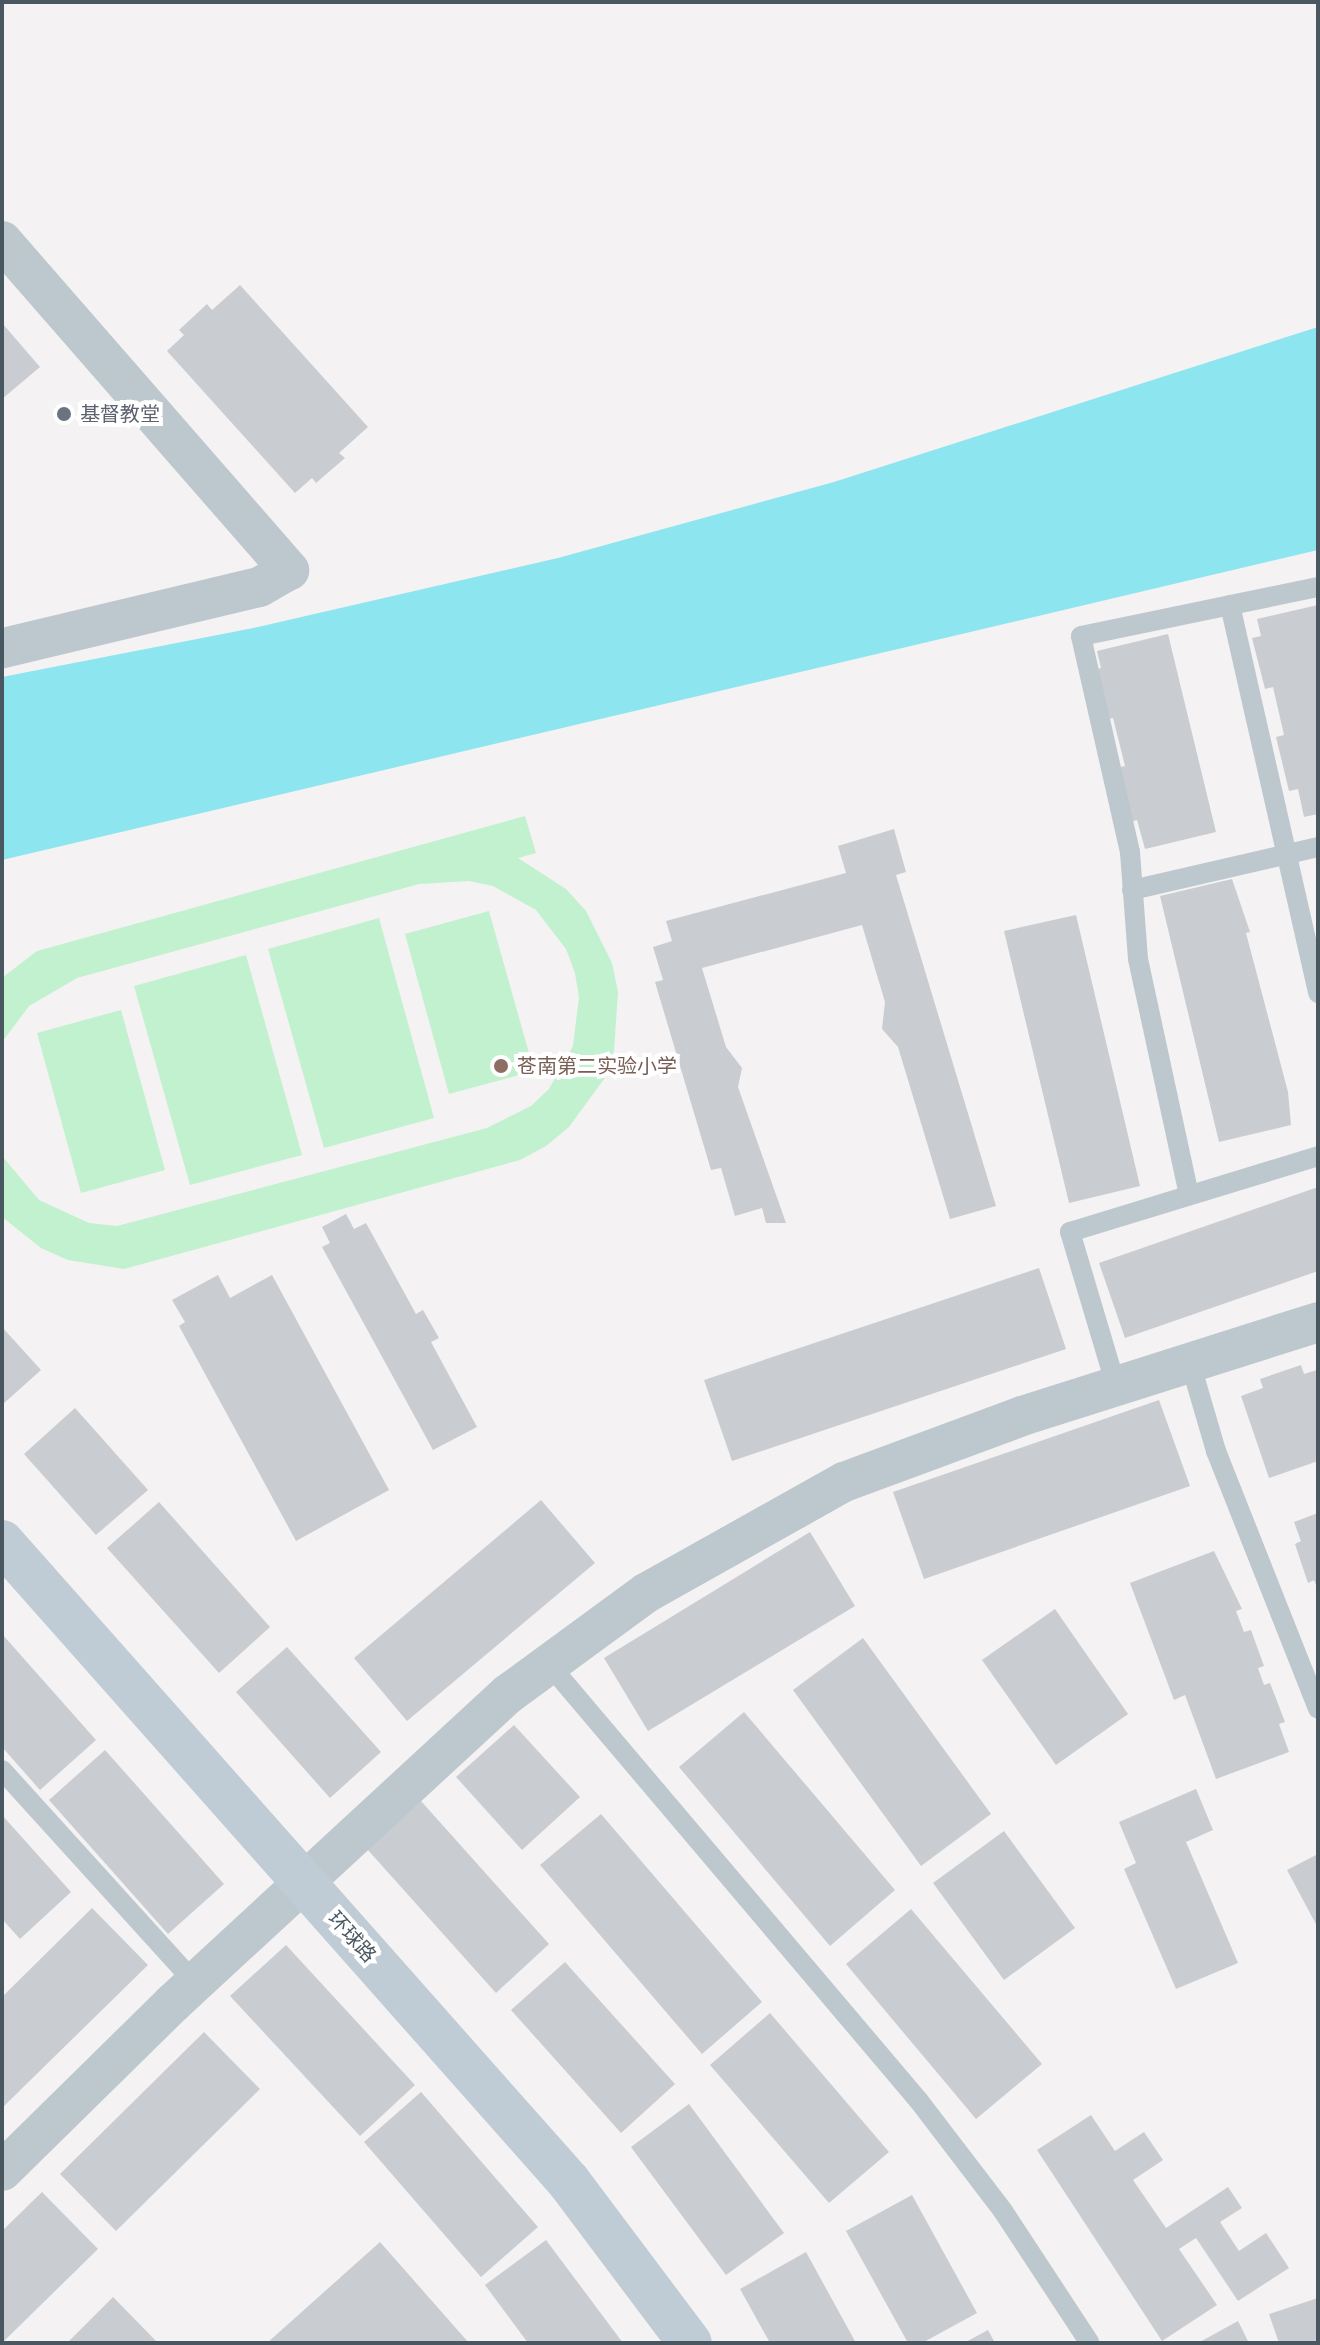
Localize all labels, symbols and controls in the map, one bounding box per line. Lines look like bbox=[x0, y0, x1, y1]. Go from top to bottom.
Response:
place label: 基督教堂 bbox=[80, 402, 160, 426]
marker: 基督教堂 bbox=[55, 405, 73, 423]
place label: 苍南第二实验小学 bbox=[517, 1054, 677, 1078]
marker: 苍南第二实验小学 bbox=[492, 1057, 510, 1075]
street label: 环球路 bbox=[323, 1907, 381, 1967]

